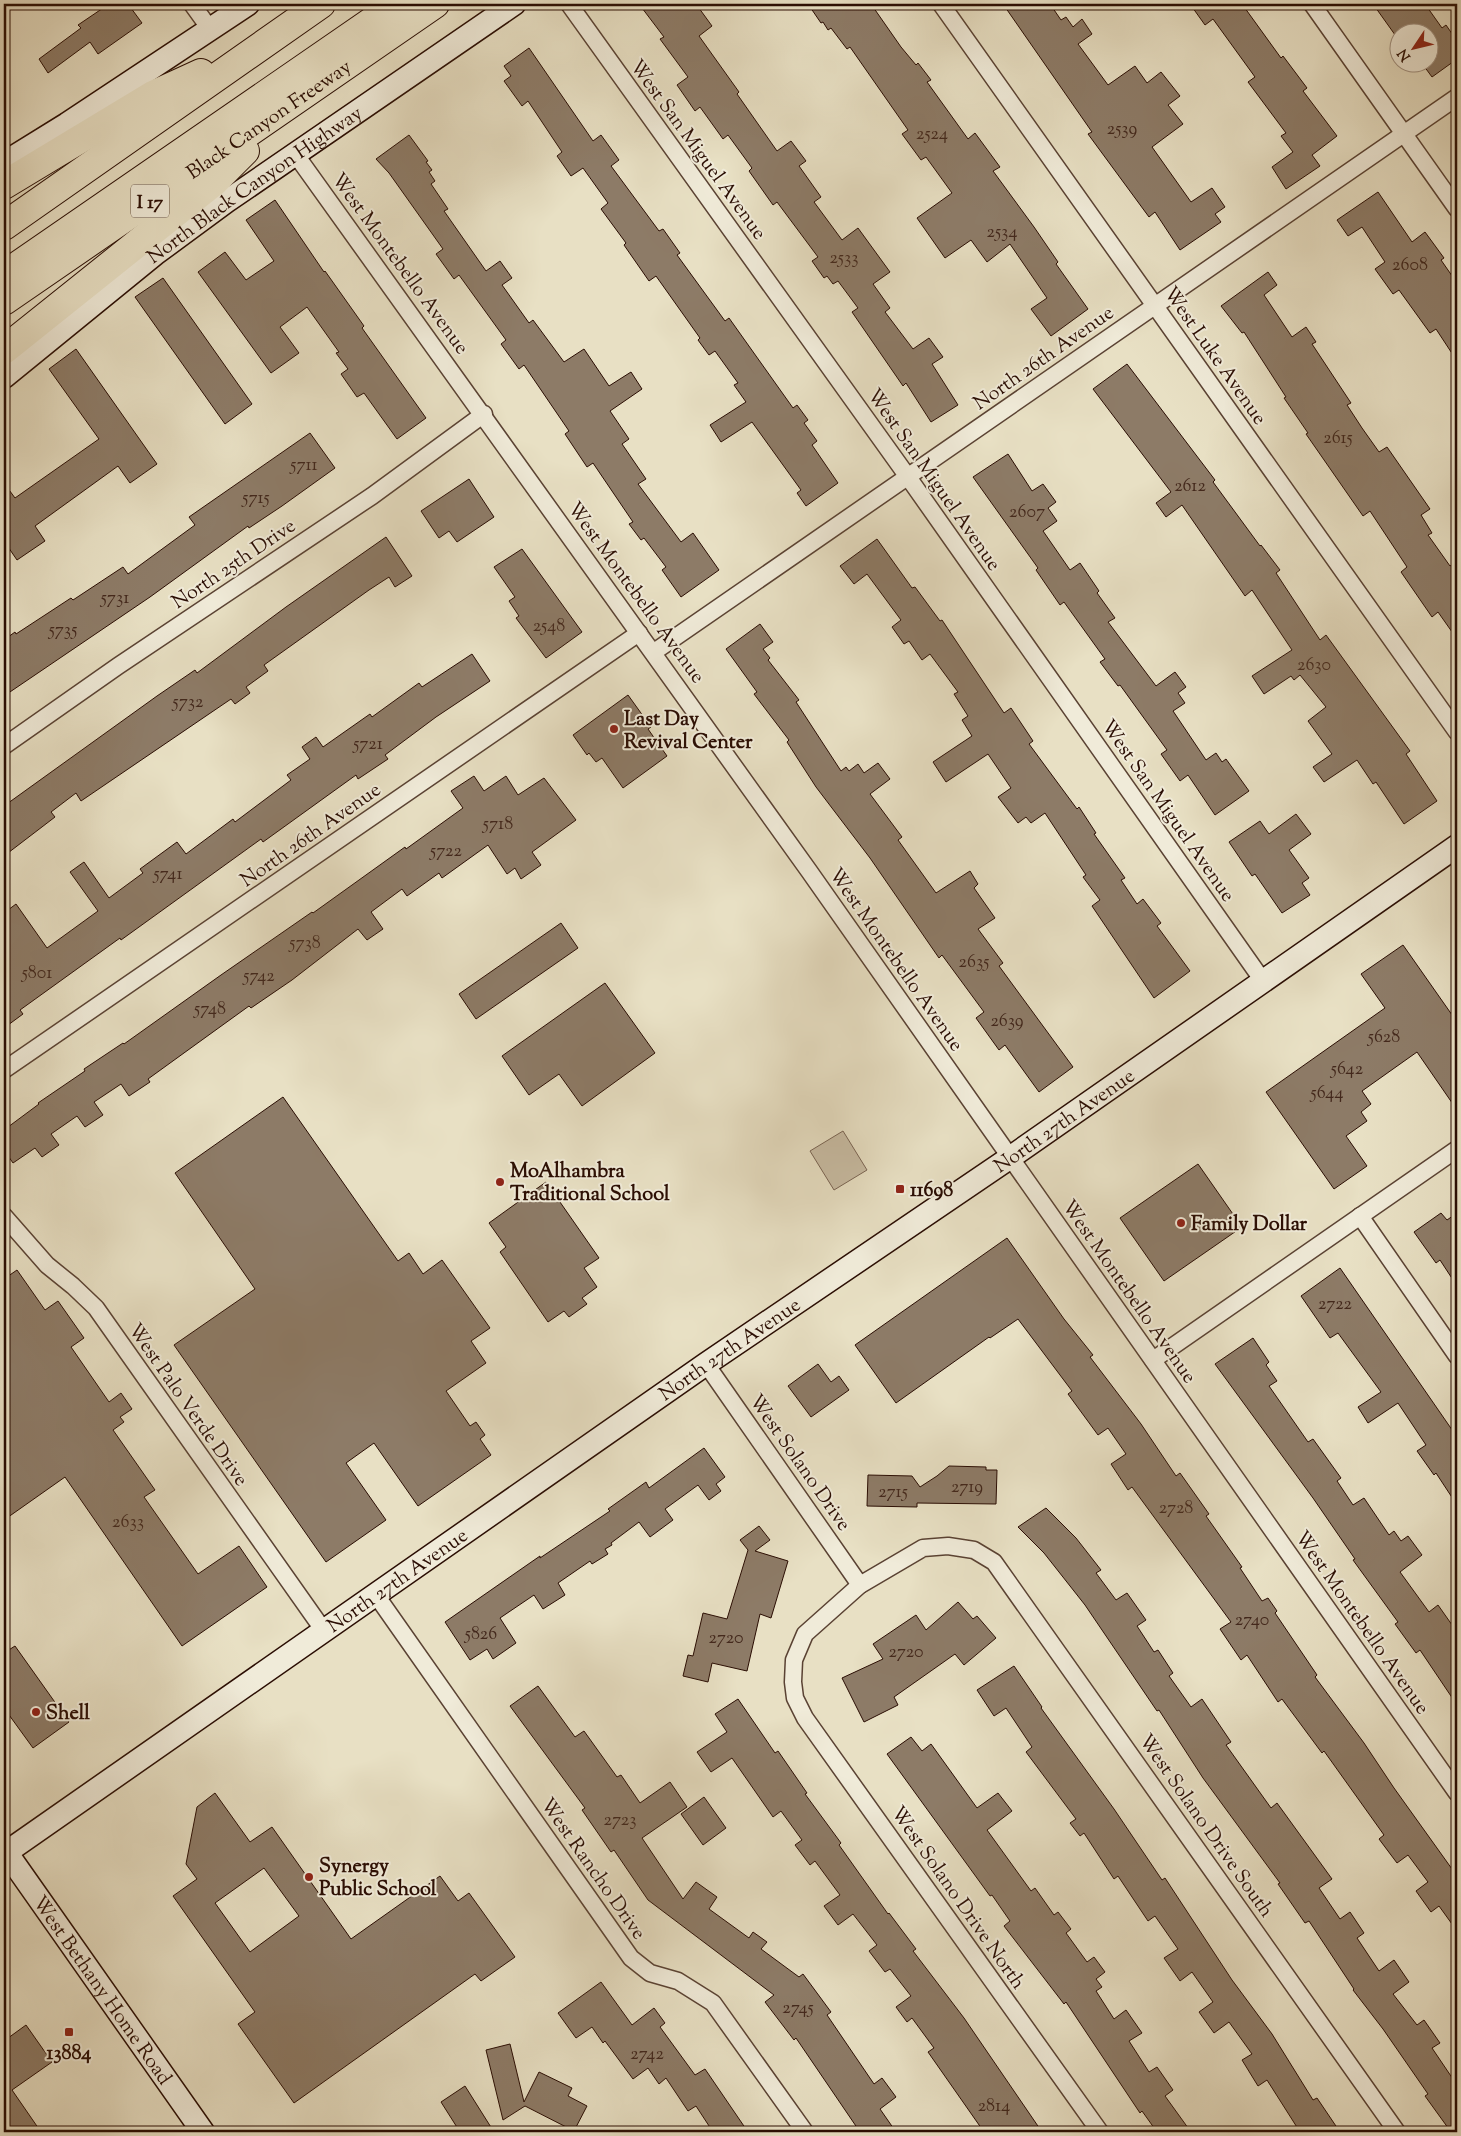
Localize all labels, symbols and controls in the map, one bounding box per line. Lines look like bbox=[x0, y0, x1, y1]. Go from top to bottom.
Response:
north arrow bbox=[1388, 22, 1438, 72]
text: N bbox=[1394, 44, 1416, 65]
street label: Black Canyon Freeway bbox=[181, 54, 358, 188]
street label: West San Miguel Avenue bbox=[622, 54, 772, 247]
street label: North Black Canyon Highway bbox=[142, 100, 369, 272]
house number: 2539 bbox=[1107, 117, 1137, 143]
house number: 2524 bbox=[916, 122, 948, 148]
street label: West Montebello Avenue bbox=[323, 168, 475, 361]
road number: I 17 bbox=[131, 185, 169, 218]
house number: 2534 bbox=[987, 220, 1017, 246]
house number: 2533 bbox=[829, 246, 859, 272]
house number: 2608 bbox=[1392, 253, 1428, 279]
street label: West Luke Avenue bbox=[1155, 281, 1273, 432]
street label: North 26th Avenue bbox=[968, 300, 1121, 418]
street label: West San Miguel Avenue bbox=[859, 383, 1007, 578]
house number: 2615 bbox=[1323, 426, 1353, 452]
house number: 5711 bbox=[289, 453, 318, 479]
house number: 2612 bbox=[1174, 474, 1206, 500]
house number: 5715 bbox=[241, 486, 270, 512]
street label: West Montebello Avenue bbox=[559, 497, 711, 690]
house number: 2607 bbox=[1009, 500, 1045, 526]
street label: North 25th Drive bbox=[167, 513, 302, 617]
house number: 5731 bbox=[100, 586, 129, 612]
house number: 2548 bbox=[533, 614, 565, 640]
house number: 5735 bbox=[48, 618, 77, 644]
house number: 2630 bbox=[1297, 653, 1331, 679]
house number: 5732 bbox=[172, 690, 204, 716]
place label: Last Day Revival Center bbox=[624, 706, 753, 758]
street label: West San Miguel Avenue bbox=[1093, 714, 1241, 909]
marker: Last Day Revival Center bbox=[608, 723, 620, 735]
house number: 5721 bbox=[352, 732, 383, 758]
street label: North 26th Avenue bbox=[235, 777, 388, 895]
house number: 5718 bbox=[482, 812, 513, 838]
house number: 5722 bbox=[429, 839, 462, 865]
house number: 5741 bbox=[152, 862, 183, 888]
street label: West Montebello Avenue bbox=[820, 863, 969, 1058]
house number: 5738 bbox=[288, 931, 321, 957]
house number: 2635 bbox=[959, 950, 989, 976]
house number: 5801 bbox=[21, 961, 52, 987]
house number: 5742 bbox=[242, 964, 275, 990]
house number: 5748 bbox=[193, 997, 226, 1023]
house number: 2639 bbox=[990, 1009, 1024, 1035]
house number: 5628 bbox=[1367, 1025, 1400, 1051]
house number: 5642 bbox=[1330, 1057, 1364, 1083]
street label: North 27th Avenue bbox=[989, 1063, 1142, 1182]
house number: 5644 bbox=[1310, 1081, 1343, 1107]
place label: MoAlhambra Traditional School bbox=[510, 1158, 670, 1210]
marker: MoAlhambra Traditional School bbox=[494, 1176, 506, 1188]
place label: 11698 bbox=[910, 1177, 953, 1206]
marker: 11698 bbox=[894, 1183, 906, 1195]
street label: West Montebello Avenue bbox=[1053, 1195, 1202, 1390]
place label: Family Dollar bbox=[1191, 1211, 1308, 1240]
marker: Family Dollar bbox=[1175, 1217, 1187, 1229]
street label: North 27th Avenue bbox=[654, 1292, 807, 1410]
house number: 2722 bbox=[1318, 1292, 1353, 1318]
street label: West Palo Verde Drive bbox=[120, 1318, 254, 1493]
street label: West Solano Drive bbox=[741, 1389, 857, 1538]
house number: 2719 bbox=[951, 1475, 983, 1501]
house number: 2715 bbox=[878, 1480, 908, 1506]
house number: 2728 bbox=[1159, 1496, 1193, 1522]
house number: 2633 bbox=[112, 1510, 144, 1536]
street label: North 27th Avenue bbox=[322, 1522, 475, 1641]
street label: West Montebello Avenue bbox=[1286, 1526, 1435, 1721]
house number: 2740 bbox=[1235, 1608, 1269, 1634]
house number: 5826 bbox=[464, 1622, 497, 1648]
house number: 2720 bbox=[708, 1626, 744, 1652]
house number: 2720 bbox=[888, 1640, 924, 1666]
place label: Shell bbox=[46, 1700, 90, 1729]
marker: Shell bbox=[30, 1706, 42, 1718]
street label: West Solano Drive South bbox=[1130, 1729, 1280, 1924]
street label: West Rancho Drive bbox=[532, 1792, 652, 1946]
street label: West Solano Drive North bbox=[883, 1801, 1031, 1996]
house number: 2723 bbox=[604, 1808, 636, 1834]
place label: Synergy Public School bbox=[319, 1853, 437, 1905]
marker: Synergy Public School bbox=[303, 1871, 315, 1883]
street label: West Bethany Home Road bbox=[24, 1891, 178, 2092]
house number: 2745 bbox=[782, 1996, 814, 2022]
marker: 13884 bbox=[63, 2026, 75, 2038]
place label: 13884 bbox=[47, 2040, 91, 2069]
house number: 2742 bbox=[630, 2042, 664, 2068]
house number: 2814 bbox=[978, 2094, 1010, 2120]

